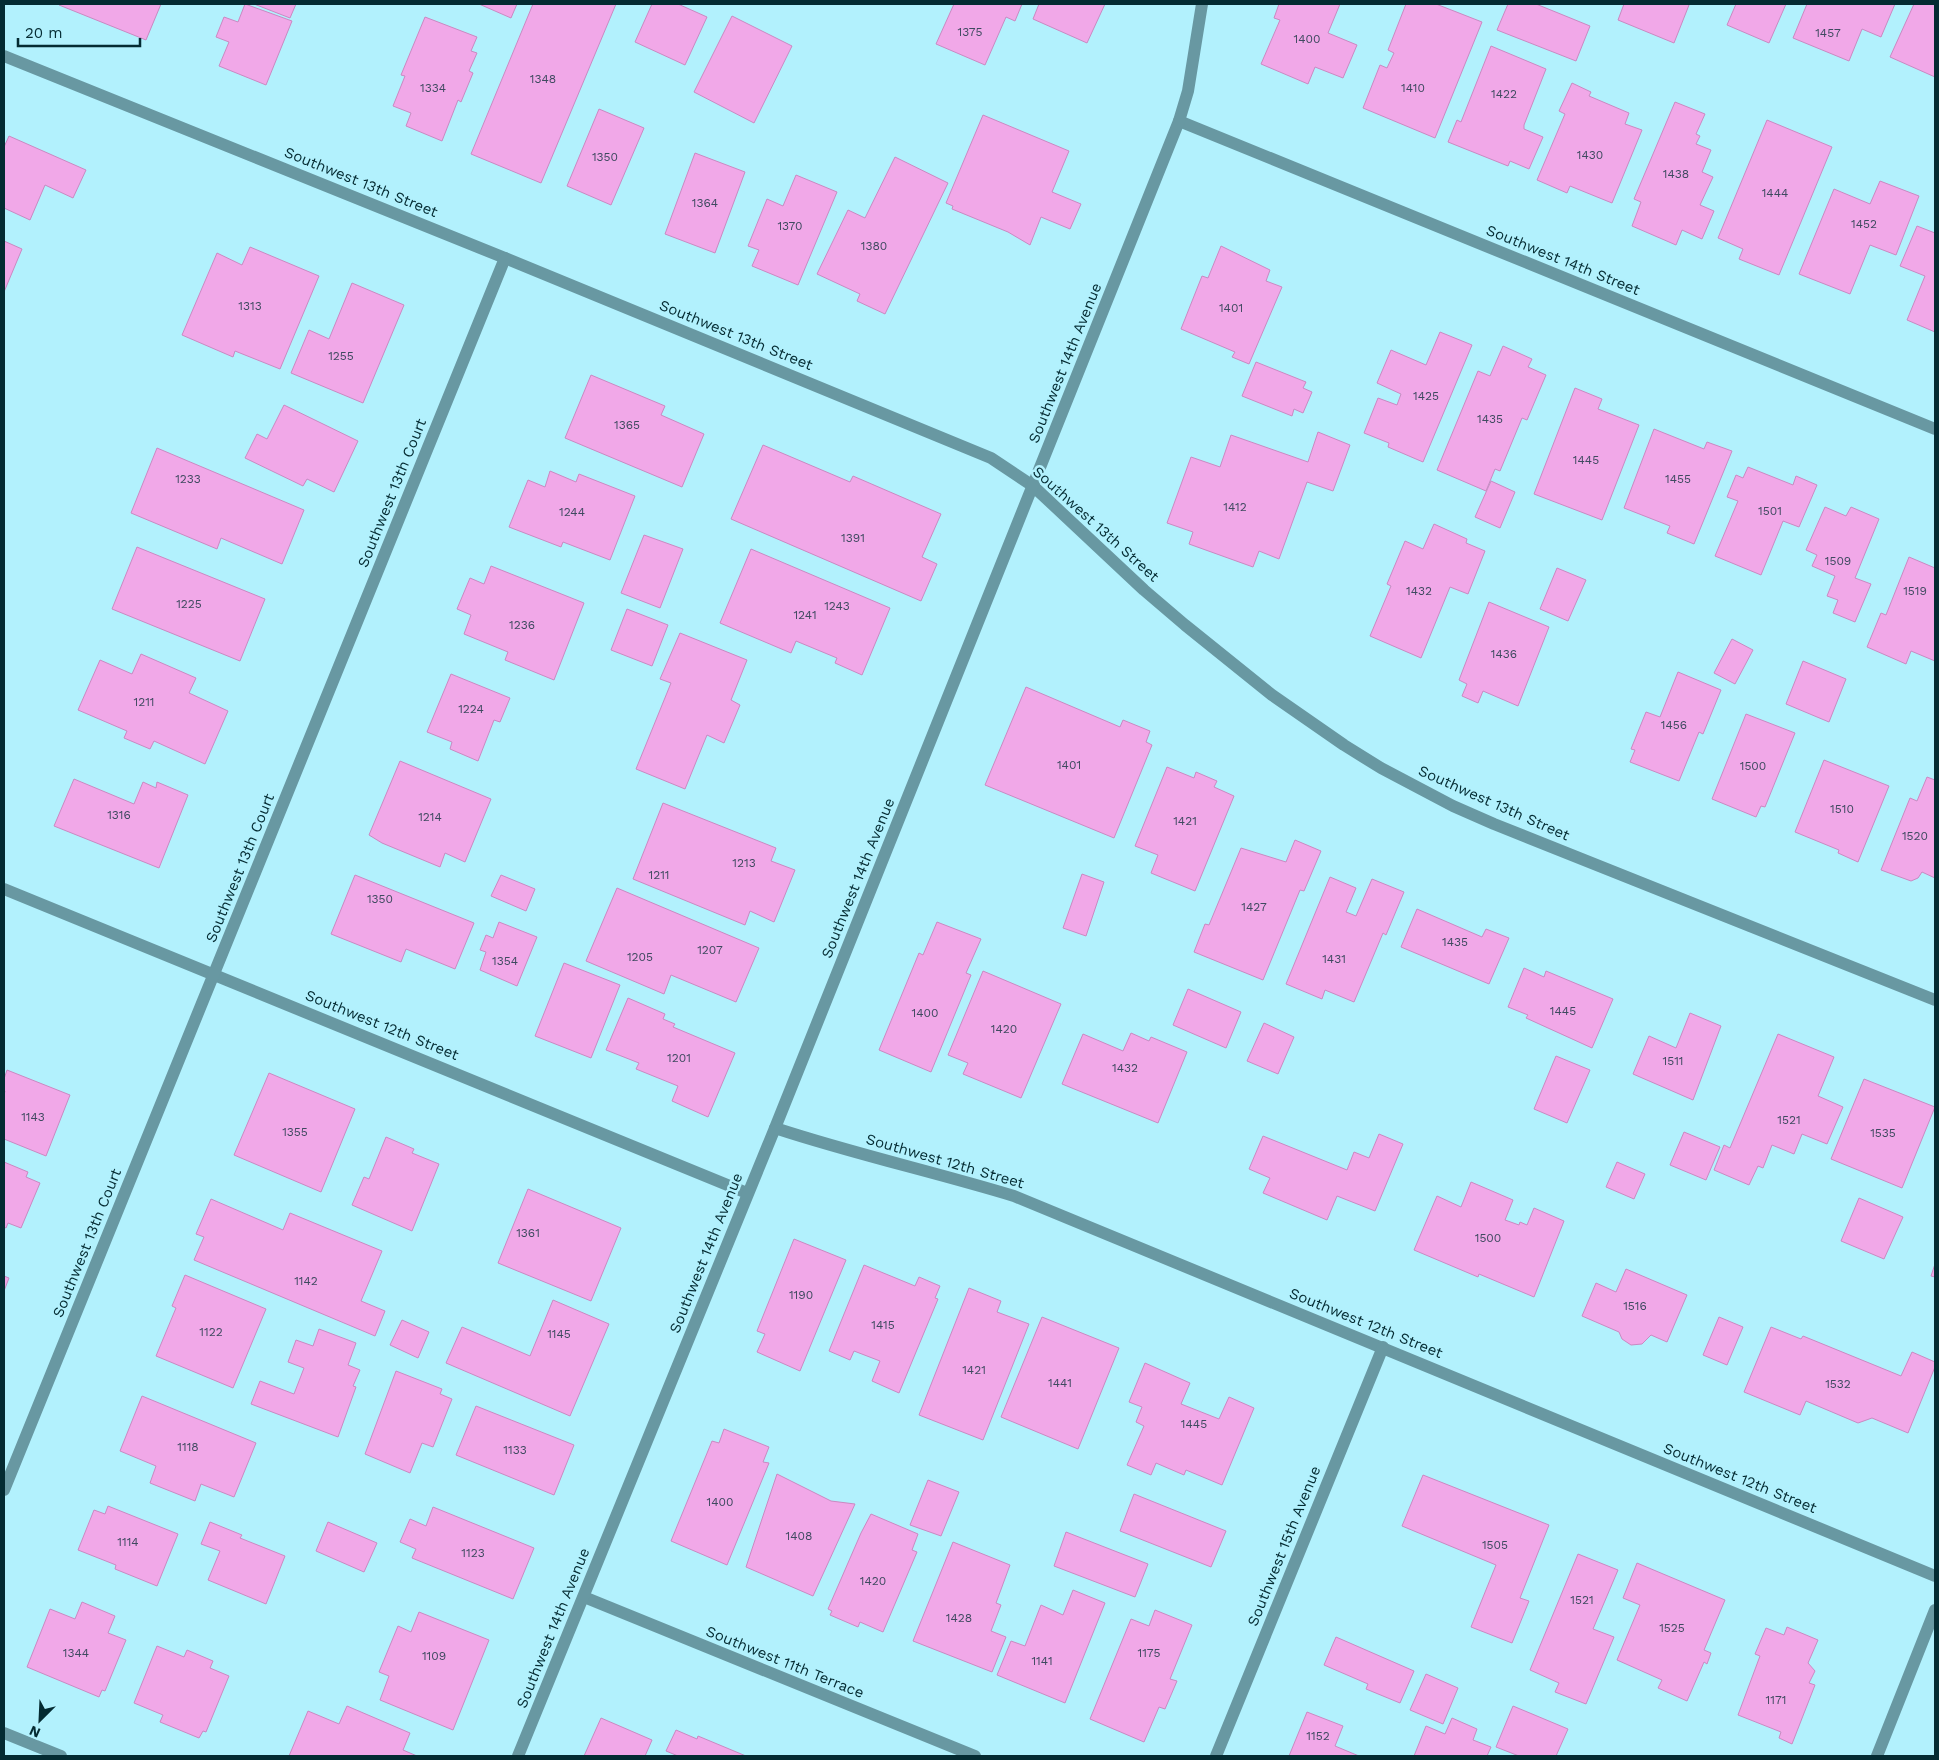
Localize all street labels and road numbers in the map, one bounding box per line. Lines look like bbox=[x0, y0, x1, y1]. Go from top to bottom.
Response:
street label: Southwest 13th Street bbox=[282, 143, 441, 221]
street label: Southwest 14th Street bbox=[1484, 221, 1643, 299]
street label: Southwest 14th Avenue bbox=[1025, 280, 1105, 446]
street label: Southwest 13th Street bbox=[657, 296, 816, 374]
street label: Southwest 13th Court bbox=[354, 415, 430, 570]
street label: Southwest 13th Street bbox=[1029, 463, 1163, 586]
street label: Southwest 13th Street bbox=[1416, 761, 1573, 845]
street label: Southwest 13th Court bbox=[202, 790, 278, 945]
street label: Southwest 14th Avenue bbox=[818, 795, 898, 961]
street label: Southwest 12th Street bbox=[303, 986, 462, 1064]
street label: Southwest 12th Street bbox=[864, 1130, 1027, 1192]
street label: Southwest 13th Court bbox=[49, 1165, 125, 1320]
street label: Southwest 14th Avenue bbox=[666, 1170, 746, 1336]
street label: Southwest 12th Street bbox=[1287, 1284, 1446, 1362]
street label: Southwest 12th Street bbox=[1661, 1439, 1820, 1517]
street label: Southwest 15th Avenue bbox=[1244, 1463, 1324, 1629]
street label: Southwest 14th Avenue bbox=[513, 1545, 593, 1711]
street label: Southwest 11th Terrace bbox=[703, 1622, 867, 1702]

